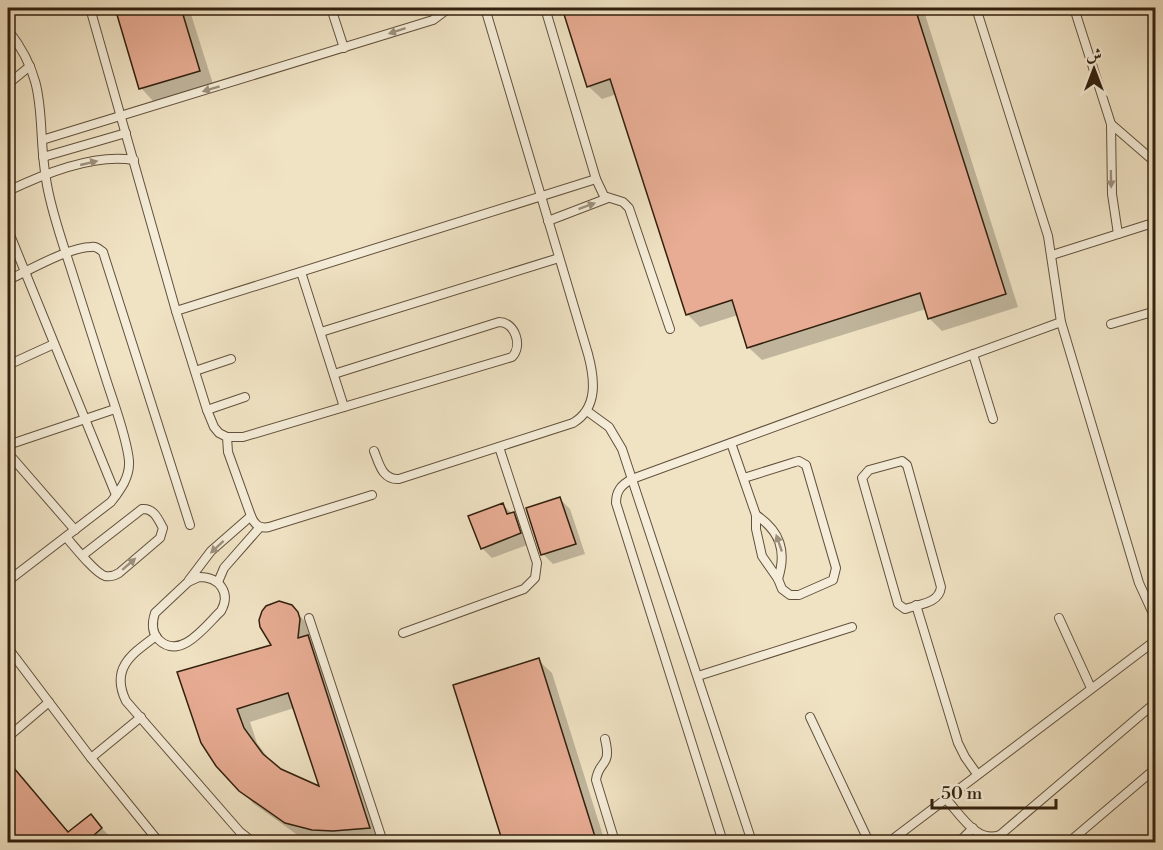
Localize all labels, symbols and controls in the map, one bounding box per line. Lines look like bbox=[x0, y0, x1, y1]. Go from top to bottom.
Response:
one-way arrow bbox=[388, 27, 406, 37]
north arrow bbox=[1064, 39, 1124, 99]
text: ش bbox=[1086, 45, 1102, 65]
one-way arrow bbox=[202, 85, 220, 94]
one-way arrow bbox=[80, 157, 98, 167]
one-way arrow bbox=[1107, 170, 1116, 189]
one-way arrow bbox=[578, 200, 596, 210]
one-way arrow bbox=[774, 534, 783, 552]
one-way arrow bbox=[209, 540, 224, 554]
one-way arrow bbox=[121, 558, 137, 571]
scale bar bbox=[932, 772, 1056, 810]
text: 50 m bbox=[941, 782, 983, 805]

